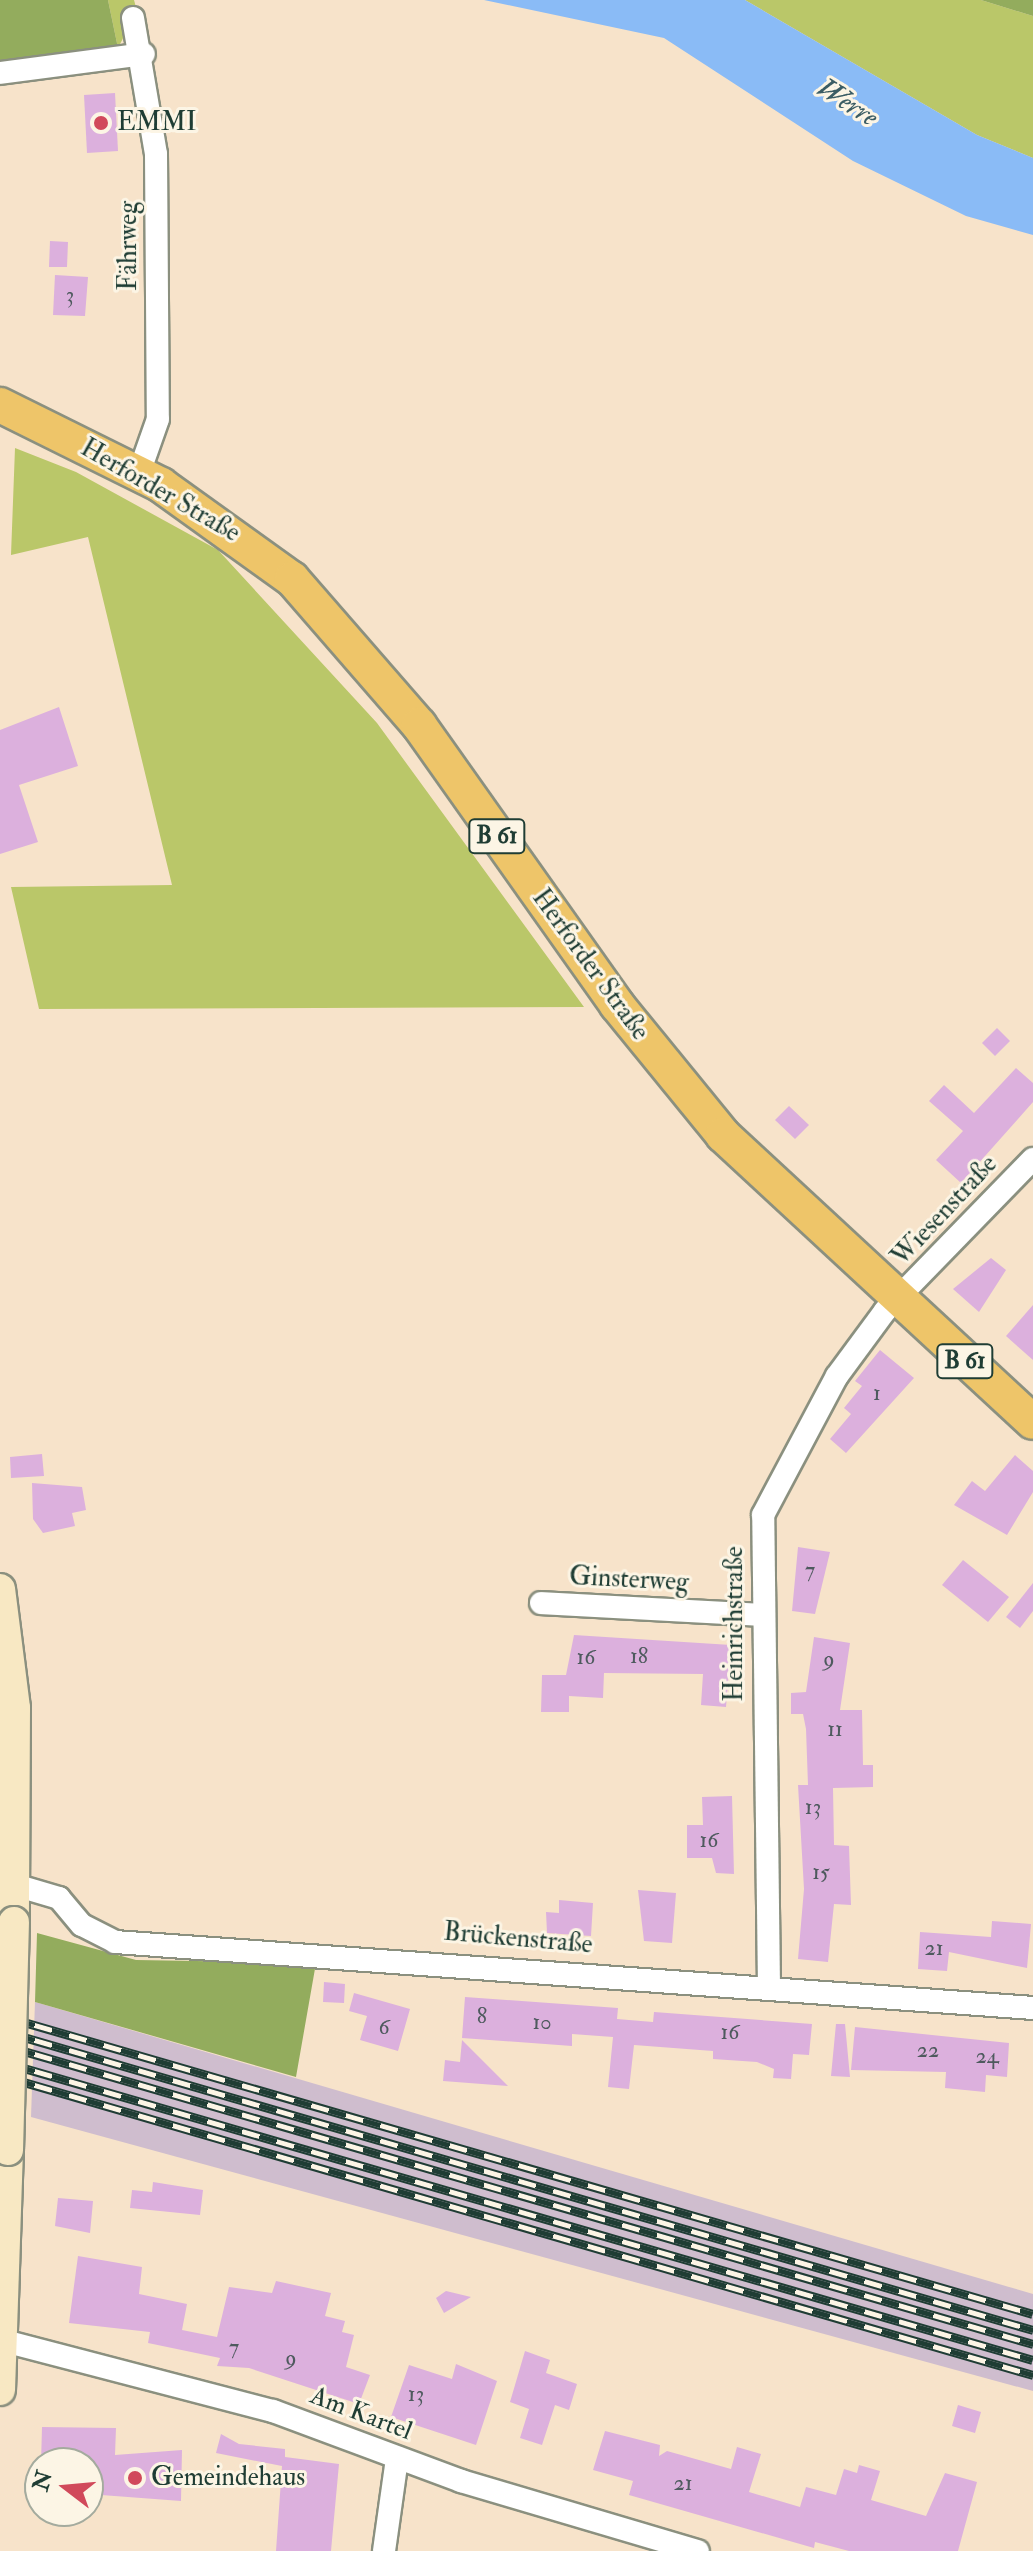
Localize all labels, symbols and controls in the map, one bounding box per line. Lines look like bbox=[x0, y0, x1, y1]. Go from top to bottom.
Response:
water label: Werre bbox=[810, 71, 884, 135]
place label: EMMI bbox=[117, 107, 197, 139]
marker: EMMI bbox=[92, 114, 110, 132]
street label: Fährweg bbox=[113, 201, 145, 291]
house number: 3 bbox=[66, 283, 74, 309]
street label: Herforder Straße bbox=[75, 433, 245, 549]
road number: B 61 bbox=[467, 816, 527, 856]
street label: Herforder Straße bbox=[525, 883, 655, 1047]
street label: Wiesenstraße bbox=[886, 1149, 1004, 1273]
road number: B 61 bbox=[935, 1341, 995, 1381]
house number: 1 bbox=[873, 1381, 881, 1407]
street label: Heinrichstraße bbox=[719, 1546, 751, 1702]
house number: 7 bbox=[805, 1558, 815, 1584]
street label: Ginsterweg bbox=[568, 1561, 690, 1599]
house number: 18 bbox=[630, 1644, 648, 1670]
house number: 16 bbox=[577, 1645, 595, 1671]
house number: 9 bbox=[823, 1647, 835, 1673]
house number: 11 bbox=[827, 1717, 843, 1743]
house number: 13 bbox=[805, 1795, 821, 1821]
house number: 16 bbox=[700, 1828, 718, 1854]
house number: 15 bbox=[812, 1860, 830, 1886]
street label: Brückenstraße bbox=[442, 1917, 594, 1961]
house number: 21 bbox=[924, 1936, 944, 1962]
house number: 8 bbox=[477, 2004, 487, 2030]
house number: 10 bbox=[532, 2010, 552, 2036]
house number: 6 bbox=[378, 2015, 390, 2041]
house number: 16 bbox=[721, 2020, 739, 2046]
house number: 22 bbox=[917, 2038, 939, 2064]
house number: 24 bbox=[975, 2044, 999, 2070]
house number: 7 bbox=[229, 2335, 239, 2361]
house number: 9 bbox=[285, 2346, 297, 2372]
street label: Am Kartel bbox=[306, 2380, 416, 2448]
house number: 13 bbox=[408, 2382, 424, 2408]
north arrow bbox=[24, 2447, 104, 2527]
place label: Gemeindehaus bbox=[151, 2462, 305, 2494]
text: N bbox=[27, 2468, 59, 2494]
marker: Gemeindehaus bbox=[126, 2469, 144, 2487]
house number: 21 bbox=[673, 2471, 693, 2497]

